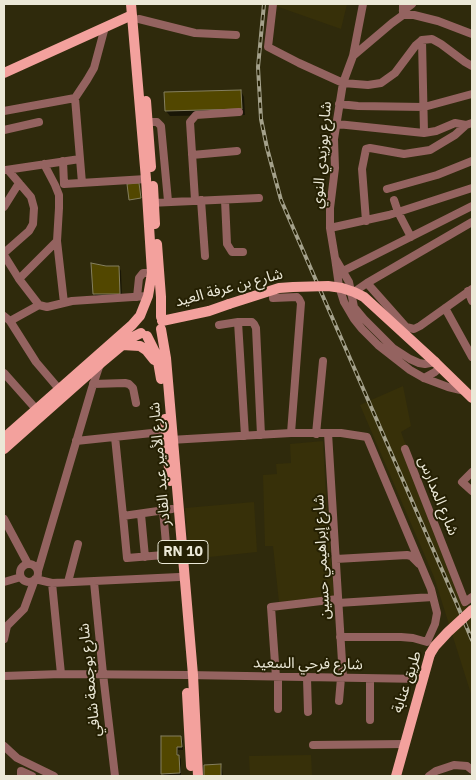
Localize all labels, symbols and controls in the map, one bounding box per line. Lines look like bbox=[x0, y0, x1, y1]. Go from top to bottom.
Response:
street label: شارع بوزيدي النوي bbox=[308, 101, 336, 209]
street label: شارع بن عرفة العيد bbox=[173, 265, 285, 311]
street label: شارع الأمير عبد القادر bbox=[146, 401, 174, 527]
street label: شارع المدارس bbox=[414, 454, 462, 538]
street label: شارع إبراهيمي حسين bbox=[310, 494, 334, 620]
road number: RN 10 bbox=[158, 540, 208, 564]
street label: شارع بوجمعة شافي bbox=[75, 622, 105, 738]
street label: طريق عنابة bbox=[389, 649, 425, 715]
street label: شارع فرحي السعيد bbox=[253, 654, 363, 674]

